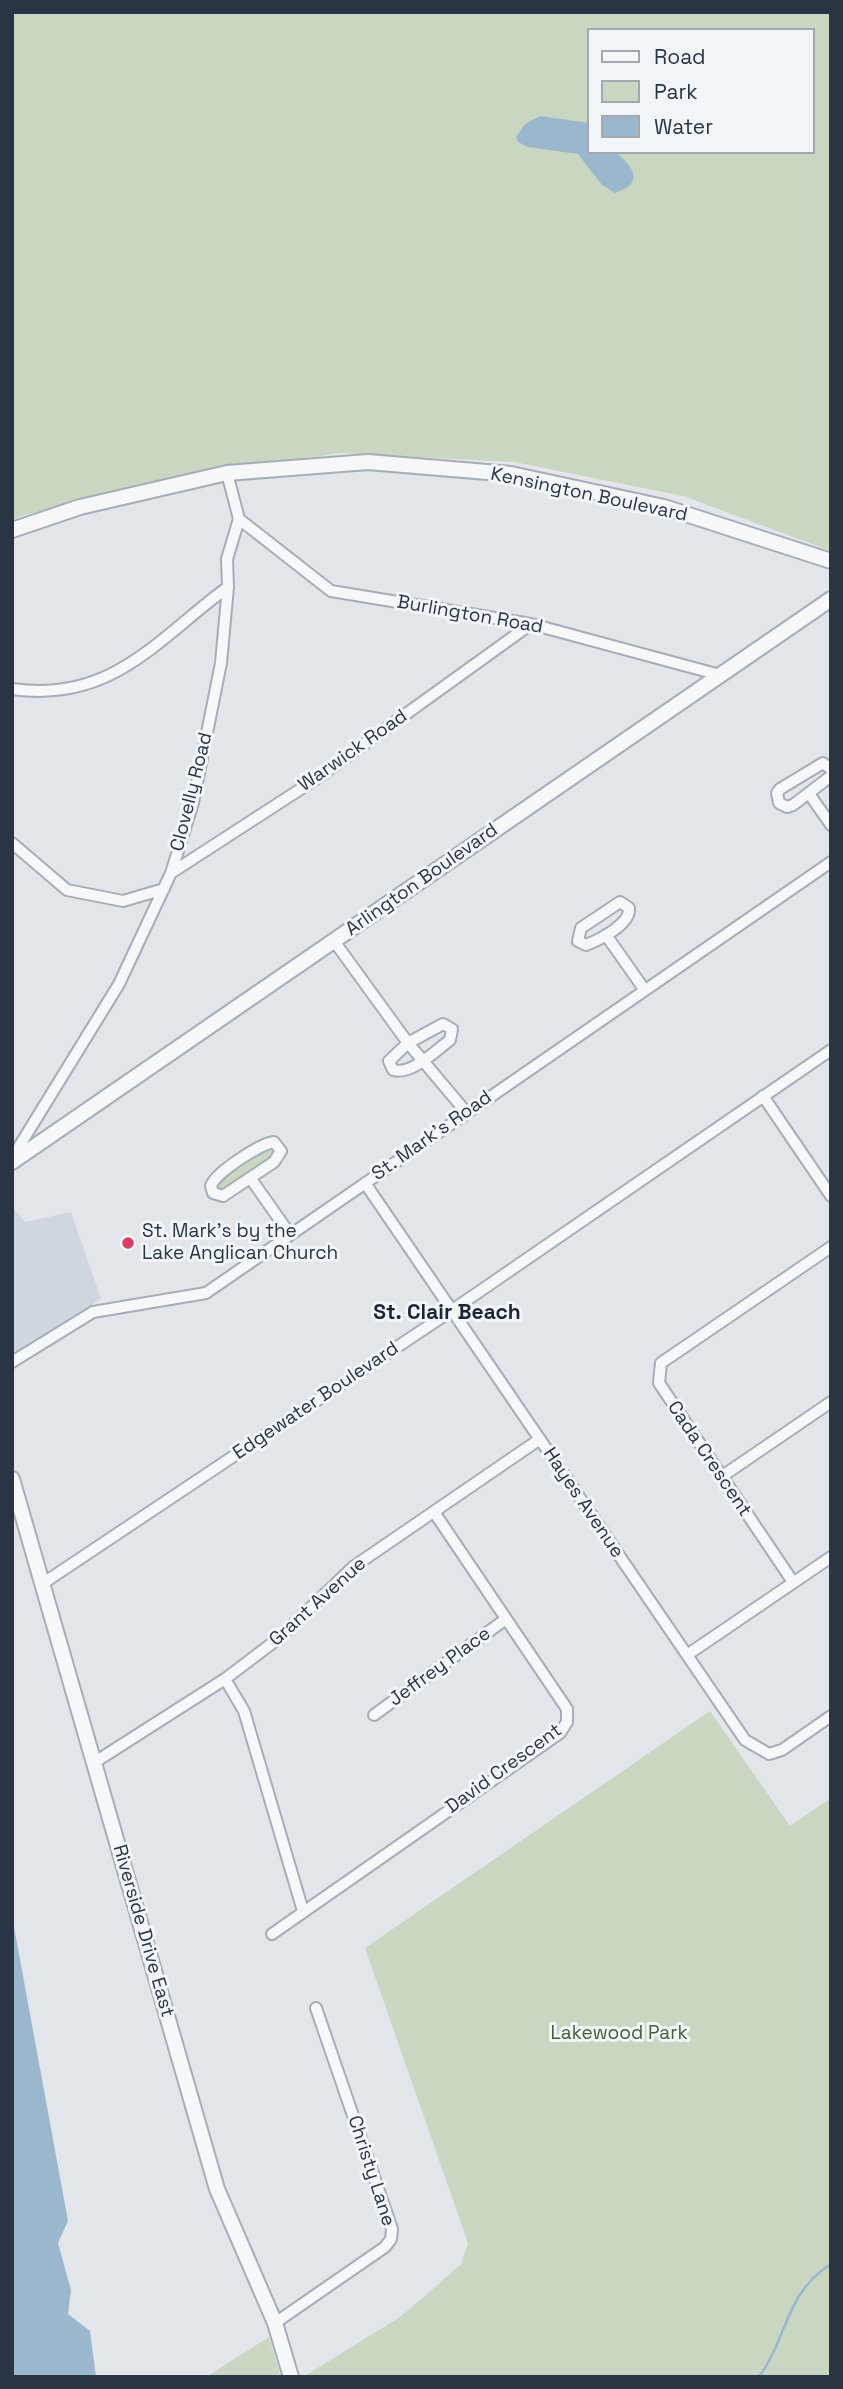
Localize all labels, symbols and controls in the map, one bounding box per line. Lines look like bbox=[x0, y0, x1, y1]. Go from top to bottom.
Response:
legend bbox=[588, 28, 815, 154]
text: Road bbox=[654, 43, 706, 70]
text: Park bbox=[654, 78, 698, 105]
text: Water bbox=[654, 113, 713, 140]
street label: Kensington Boulevard bbox=[488, 463, 690, 527]
street label: Burlington Road bbox=[395, 591, 545, 639]
street label: Warwick Road bbox=[294, 705, 412, 797]
street label: Clovelly Road bbox=[166, 730, 218, 854]
street label: Arlington Boulevard bbox=[342, 819, 502, 941]
street label: St. Mark's Road bbox=[368, 1086, 496, 1186]
place label: St. Mark's by the Lake Anglican Church bbox=[142, 1221, 338, 1265]
marker: St. Mark's by the Lake Anglican Church bbox=[120, 1235, 136, 1251]
district label: St. Clair Beach bbox=[373, 1300, 521, 1326]
street label: Edgewater Boulevard bbox=[229, 1337, 403, 1465]
street label: Cada Crescent bbox=[662, 1397, 756, 1521]
street label: Hayes Avenue bbox=[538, 1444, 628, 1562]
street label: Grant Avenue bbox=[265, 1553, 371, 1651]
street label: Jeffrey Place bbox=[385, 1622, 495, 1712]
street label: David Crescent bbox=[441, 1719, 567, 1819]
street label: Riverside Drive East bbox=[107, 1842, 179, 2020]
park label: Lakewood Park bbox=[550, 2023, 688, 2045]
street label: Christy Lane bbox=[342, 2113, 400, 2229]

